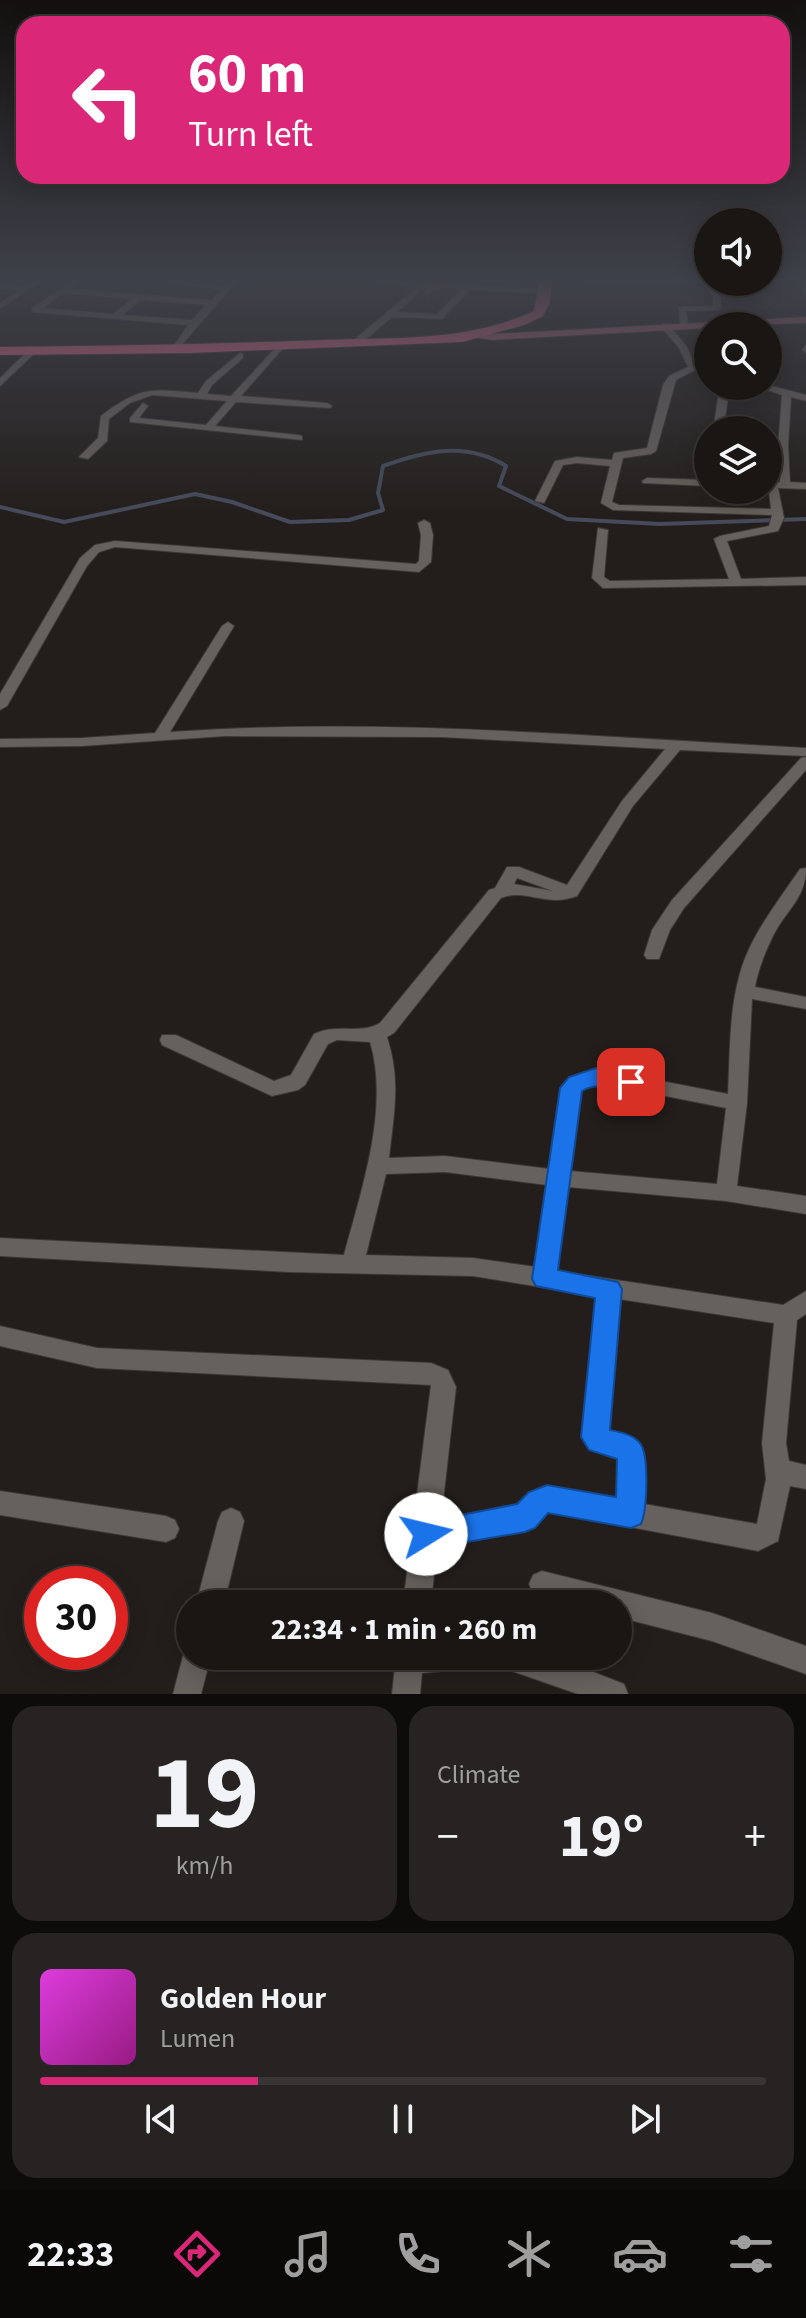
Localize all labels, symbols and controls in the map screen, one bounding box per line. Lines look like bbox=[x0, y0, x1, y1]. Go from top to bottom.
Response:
text: 60 m bbox=[188, 35, 306, 114]
icon: left bbox=[56, 48, 160, 152]
text: Turn left bbox=[188, 109, 313, 160]
map controls bbox=[694, 208, 782, 504]
button: sound bbox=[694, 208, 782, 296]
button: search bbox=[694, 312, 782, 400]
button: layers bbox=[694, 416, 782, 504]
pin bbox=[597, 1048, 665, 1116]
icon: arrive bbox=[609, 1060, 653, 1104]
position arrow bbox=[384, 1492, 468, 1576]
speed limit sign: 30 bbox=[24, 1566, 128, 1670]
text: 22:34 · 1 min · 260 m bbox=[271, 1608, 537, 1651]
text: 19 bbox=[150, 1721, 259, 1869]
text: Climate bbox=[437, 1756, 521, 1793]
text: 19° bbox=[559, 1795, 644, 1880]
text: − bbox=[437, 1806, 459, 1869]
text: + bbox=[744, 1806, 766, 1869]
text: km/h bbox=[176, 1847, 233, 1884]
text: Golden Hour bbox=[160, 1977, 326, 2020]
text: Lumen bbox=[160, 2020, 235, 2057]
icon: previous bbox=[139, 2097, 183, 2141]
icon: pause bbox=[381, 2097, 425, 2141]
icon: next bbox=[623, 2097, 667, 2141]
icon: directions bbox=[169, 2226, 225, 2282]
icon: music bbox=[280, 2226, 336, 2282]
icon: phone bbox=[390, 2226, 446, 2282]
icon: climate bbox=[501, 2226, 557, 2282]
icon: car bbox=[612, 2226, 668, 2282]
icon: filters bbox=[723, 2226, 779, 2282]
text: 22:33 bbox=[27, 2229, 114, 2280]

